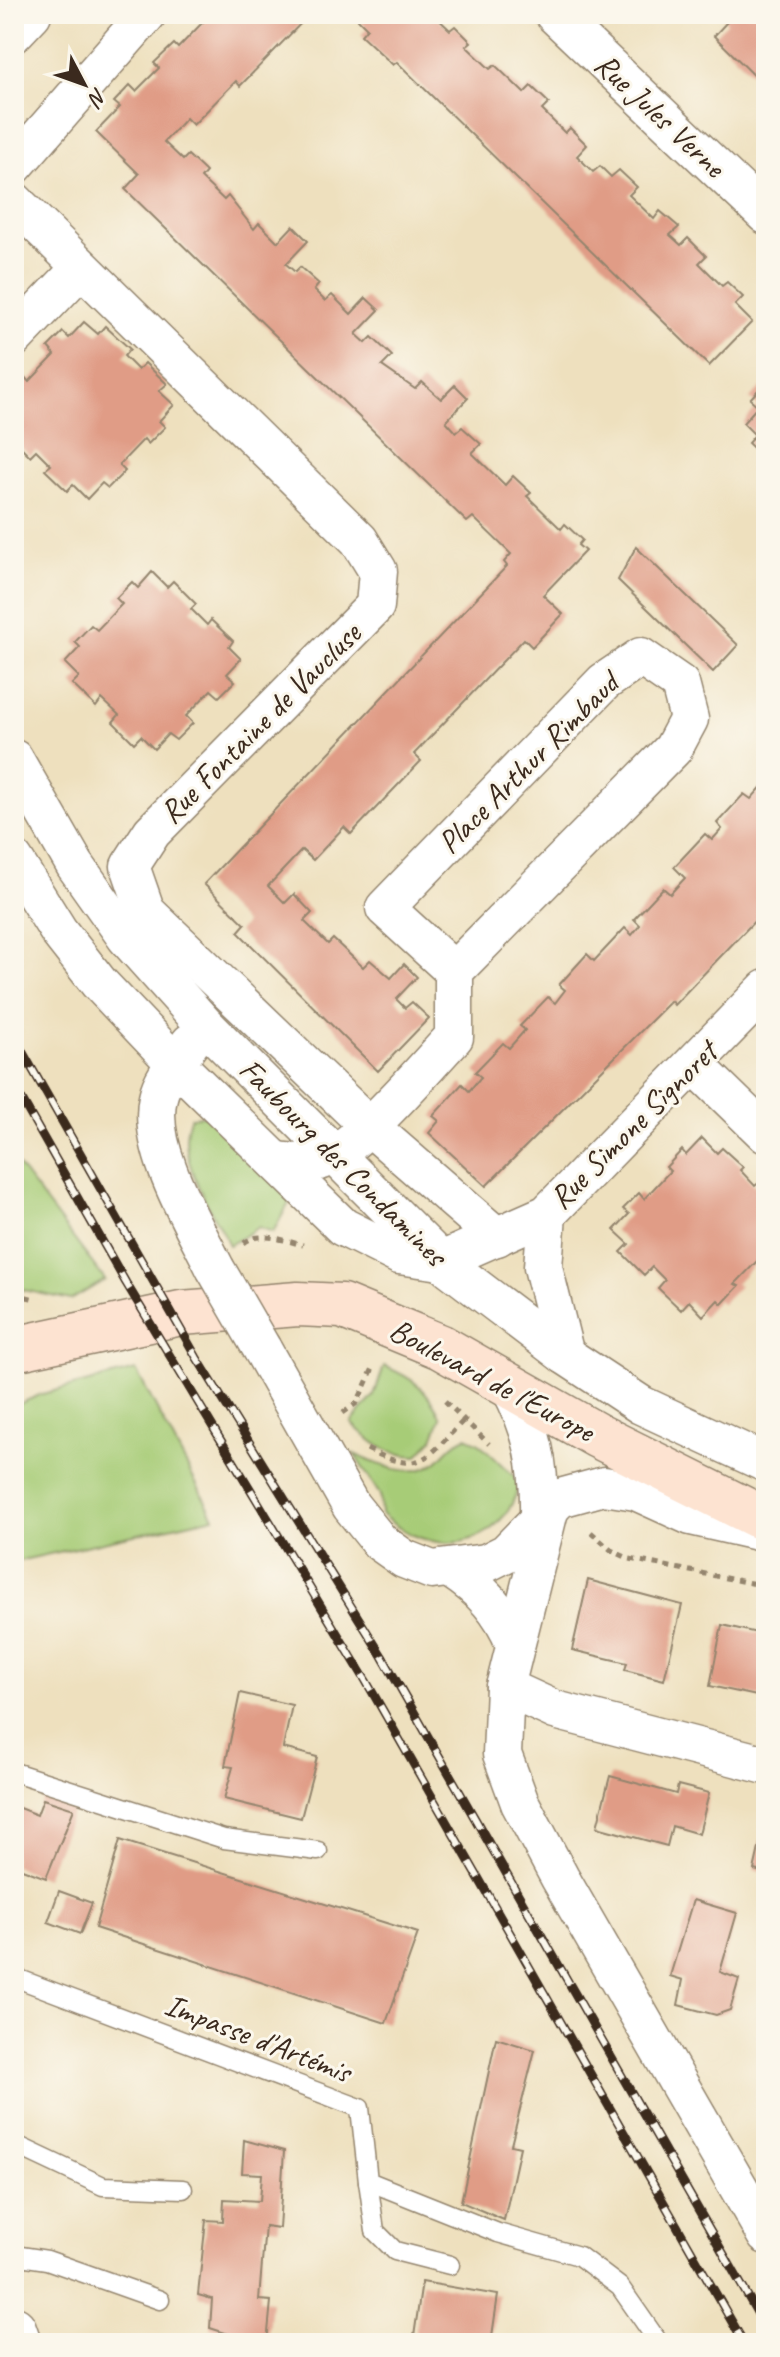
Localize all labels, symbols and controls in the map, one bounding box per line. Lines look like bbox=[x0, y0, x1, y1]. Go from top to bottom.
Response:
north arrow bbox=[44, 44, 124, 124]
street label: Rue Jules Verne bbox=[586, 44, 736, 188]
text: N bbox=[81, 82, 113, 113]
street label: Rue Fontaine de Vaucluse bbox=[151, 612, 371, 832]
street label: Place Arthur Rimbaud bbox=[429, 661, 630, 862]
street label: Rue Simone Signoret bbox=[540, 1029, 729, 1218]
street label: Faubourg des Condamines bbox=[230, 1049, 458, 1277]
street label: Boulevard de l'Europe bbox=[383, 1309, 604, 1452]
street label: Impasse d'Artémis bbox=[159, 1984, 359, 2093]

